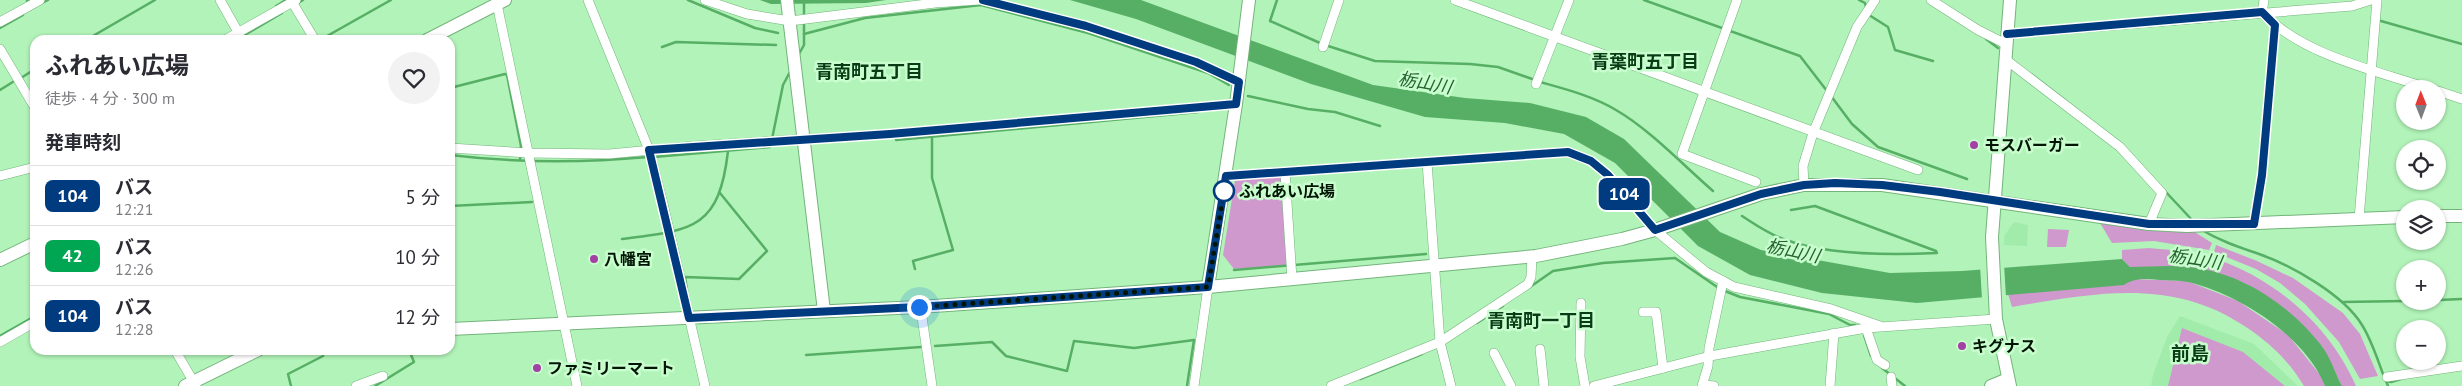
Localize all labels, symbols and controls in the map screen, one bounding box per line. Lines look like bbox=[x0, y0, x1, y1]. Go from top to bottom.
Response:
text: ふれあい広場 bbox=[45, 50, 189, 81]
district label: 青葉町五丁目 bbox=[1591, 50, 1699, 73]
button: heart bbox=[388, 52, 440, 104]
district label: 青南町五丁目 bbox=[815, 60, 923, 83]
water label: 栃山川 bbox=[1397, 66, 1456, 99]
north arrow bbox=[2396, 80, 2446, 130]
map controls bbox=[2396, 80, 2446, 370]
text: 徒歩 · 4 分 · 300 m bbox=[45, 88, 175, 108]
text: 発車時刻 bbox=[45, 130, 121, 154]
place label: モスバーガー bbox=[1984, 135, 2080, 155]
marker: モスバーガー bbox=[1968, 139, 1980, 151]
button: locate bbox=[2396, 140, 2446, 190]
text: バス bbox=[115, 175, 153, 199]
line badge: 104 bbox=[1595, 178, 1653, 210]
marker: ふれあい広場 bbox=[1213, 180, 1235, 202]
place label: ふれあい広場 bbox=[1239, 181, 1335, 201]
text: 104 bbox=[1609, 182, 1639, 205]
text: 104 bbox=[57, 184, 88, 207]
text: 5 分 bbox=[406, 185, 440, 209]
text: 12:21 bbox=[115, 199, 153, 219]
button: layers bbox=[2396, 200, 2446, 250]
water label: 栃山川 bbox=[1764, 234, 1824, 268]
text: バス bbox=[115, 235, 153, 259]
water label: 栃山川 bbox=[2167, 243, 2226, 274]
text: 42 bbox=[62, 244, 83, 267]
text: 10 分 bbox=[395, 245, 440, 269]
place label: 八幡宮 bbox=[604, 249, 652, 269]
marker: 八幡宮 bbox=[588, 253, 600, 265]
text: 12:26 bbox=[115, 259, 153, 279]
button: + bbox=[2396, 260, 2446, 310]
text: バス bbox=[115, 295, 153, 319]
your location bbox=[907, 295, 932, 320]
text: 104 bbox=[57, 304, 88, 327]
text: 12 分 bbox=[395, 305, 440, 329]
district label: 青南町一丁目 bbox=[1487, 309, 1595, 332]
text: 12:28 bbox=[115, 319, 153, 339]
button: − bbox=[2396, 320, 2446, 370]
place label: キグナス bbox=[1972, 336, 2036, 356]
marker: キグナス bbox=[1956, 340, 1968, 352]
district label: 前島 bbox=[2171, 341, 2209, 365]
place label: ファミリーマート bbox=[547, 358, 675, 378]
marker: ファミリーマート bbox=[531, 362, 543, 374]

